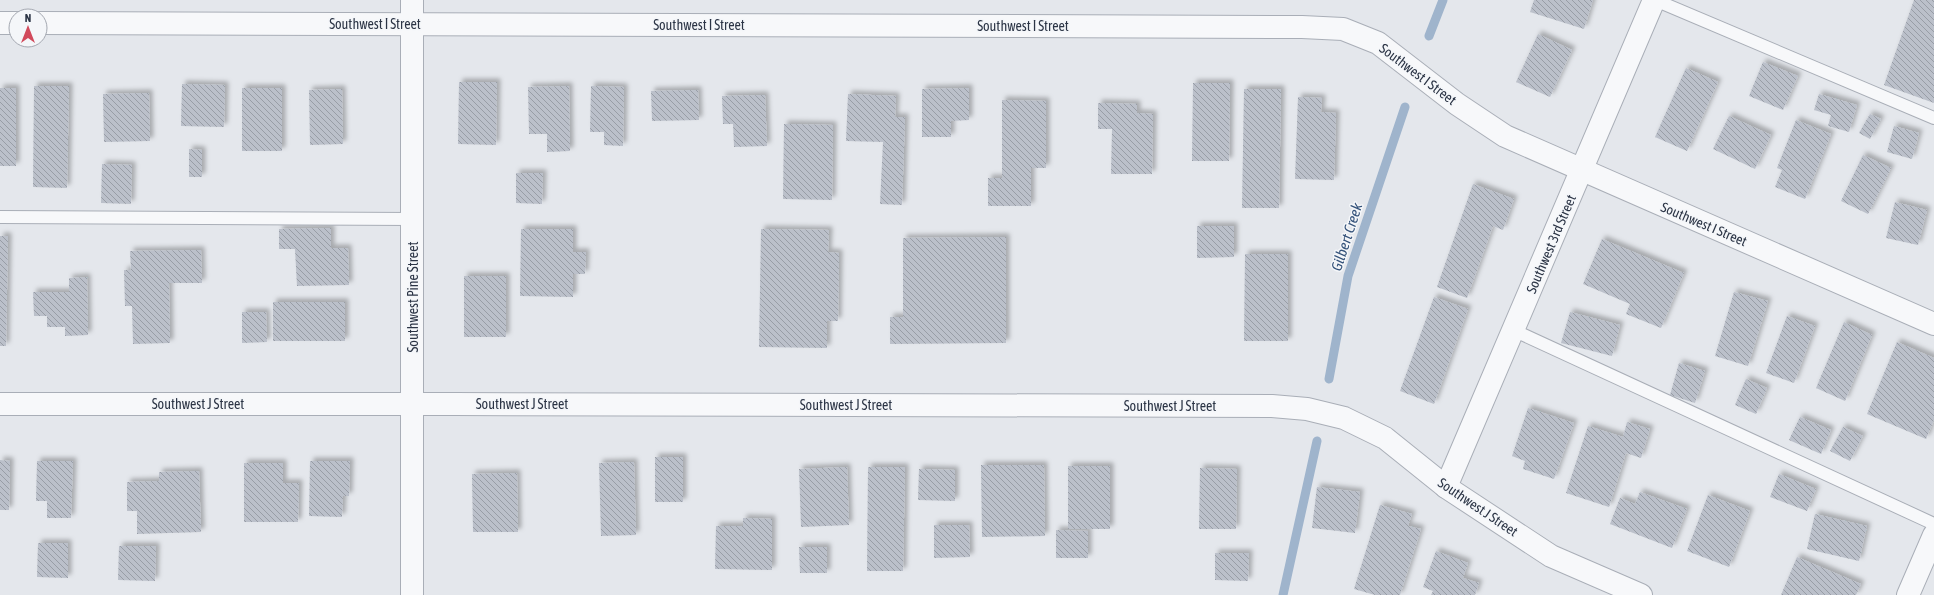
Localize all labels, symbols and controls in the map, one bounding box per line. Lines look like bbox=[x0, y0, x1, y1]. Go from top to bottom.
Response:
north arrow bbox=[8, 8, 48, 48]
text: N bbox=[25, 12, 31, 24]
street label: Southwest I Street bbox=[329, 16, 421, 32]
street label: Southwest I Street bbox=[653, 17, 745, 33]
street label: Southwest I Street bbox=[977, 18, 1069, 34]
street label: Southwest I Street bbox=[1377, 40, 1459, 108]
street label: Southwest 3rd Street bbox=[1523, 192, 1579, 296]
street label: Southwest I Street bbox=[1659, 199, 1749, 249]
water label: Gilbert Creek bbox=[1328, 200, 1366, 273]
street label: Southwest Pine Street bbox=[405, 241, 421, 353]
street label: Southwest J Street bbox=[152, 396, 244, 412]
street label: Southwest J Street bbox=[476, 396, 568, 412]
street label: Southwest J Street bbox=[800, 397, 892, 413]
street label: Southwest J Street bbox=[1124, 398, 1216, 414]
street label: Southwest J Street bbox=[1435, 474, 1521, 540]

